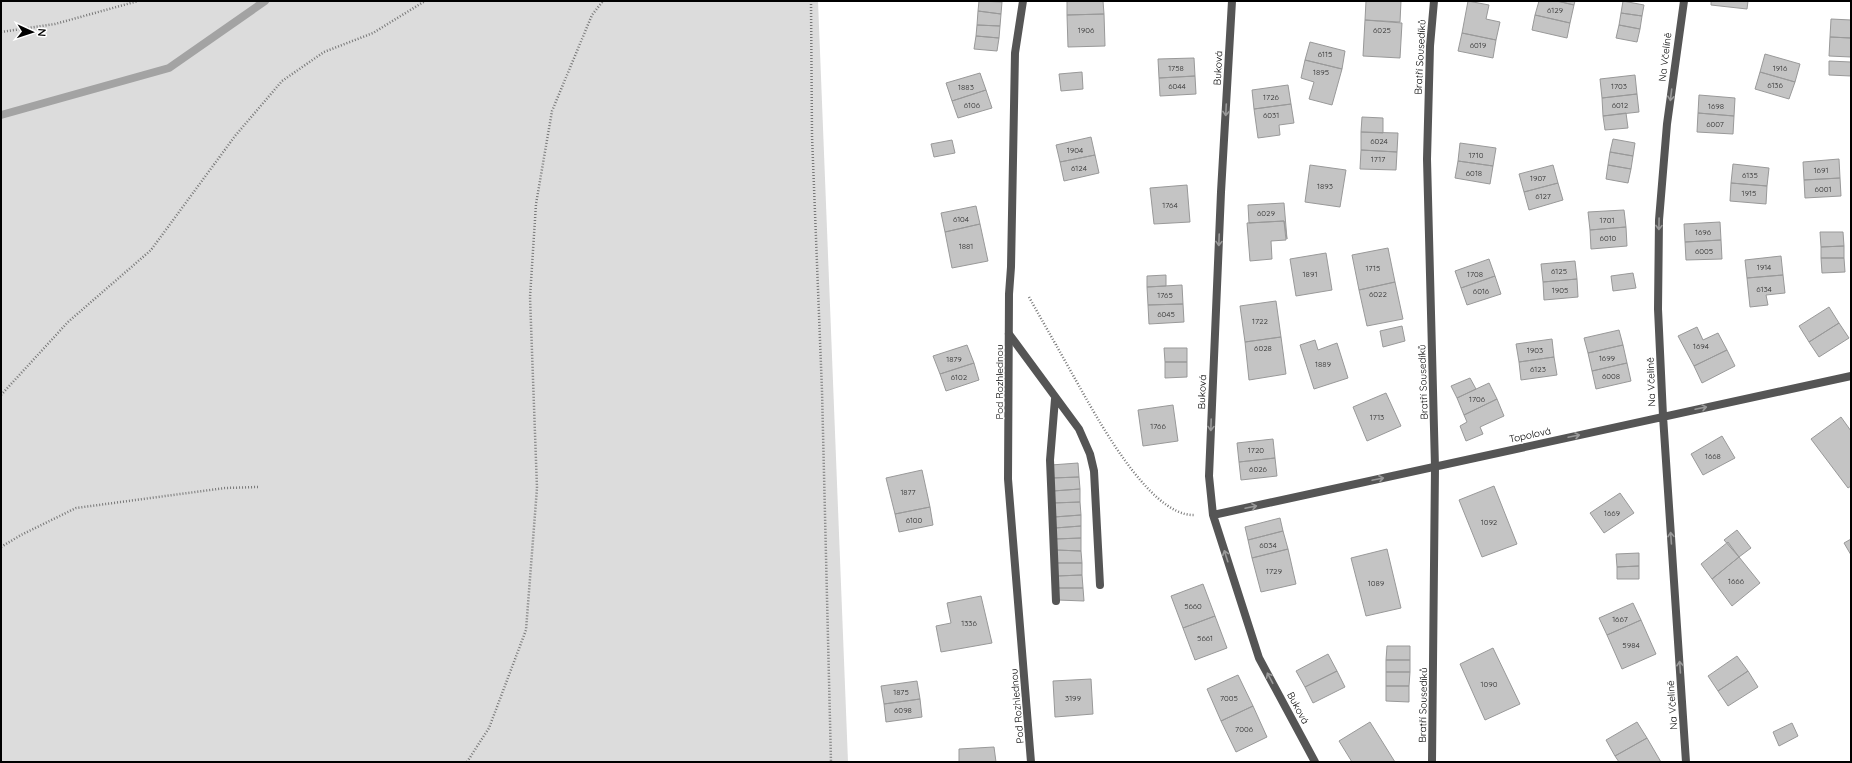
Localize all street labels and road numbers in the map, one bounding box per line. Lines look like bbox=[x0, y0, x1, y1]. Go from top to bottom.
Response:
street label: Bratří Sousedíků bbox=[1412, 19, 1428, 95]
street label: Na Včelíně bbox=[1656, 31, 1675, 82]
street label: Buková bbox=[1211, 50, 1225, 86]
street label: Pod Rozhlednou bbox=[993, 344, 1006, 420]
street label: Bratří Sousedíků bbox=[1415, 344, 1431, 420]
street label: Na Včelíně bbox=[1644, 357, 1658, 407]
street label: Buková bbox=[1195, 374, 1209, 410]
street label: Topolová bbox=[1508, 424, 1552, 446]
street label: Bratří Sousedíků bbox=[1416, 667, 1430, 743]
street label: Pod Rozhlednou bbox=[1007, 668, 1027, 744]
street label: Na Včelíně bbox=[1664, 680, 1680, 730]
street label: Buková bbox=[1284, 690, 1312, 726]

